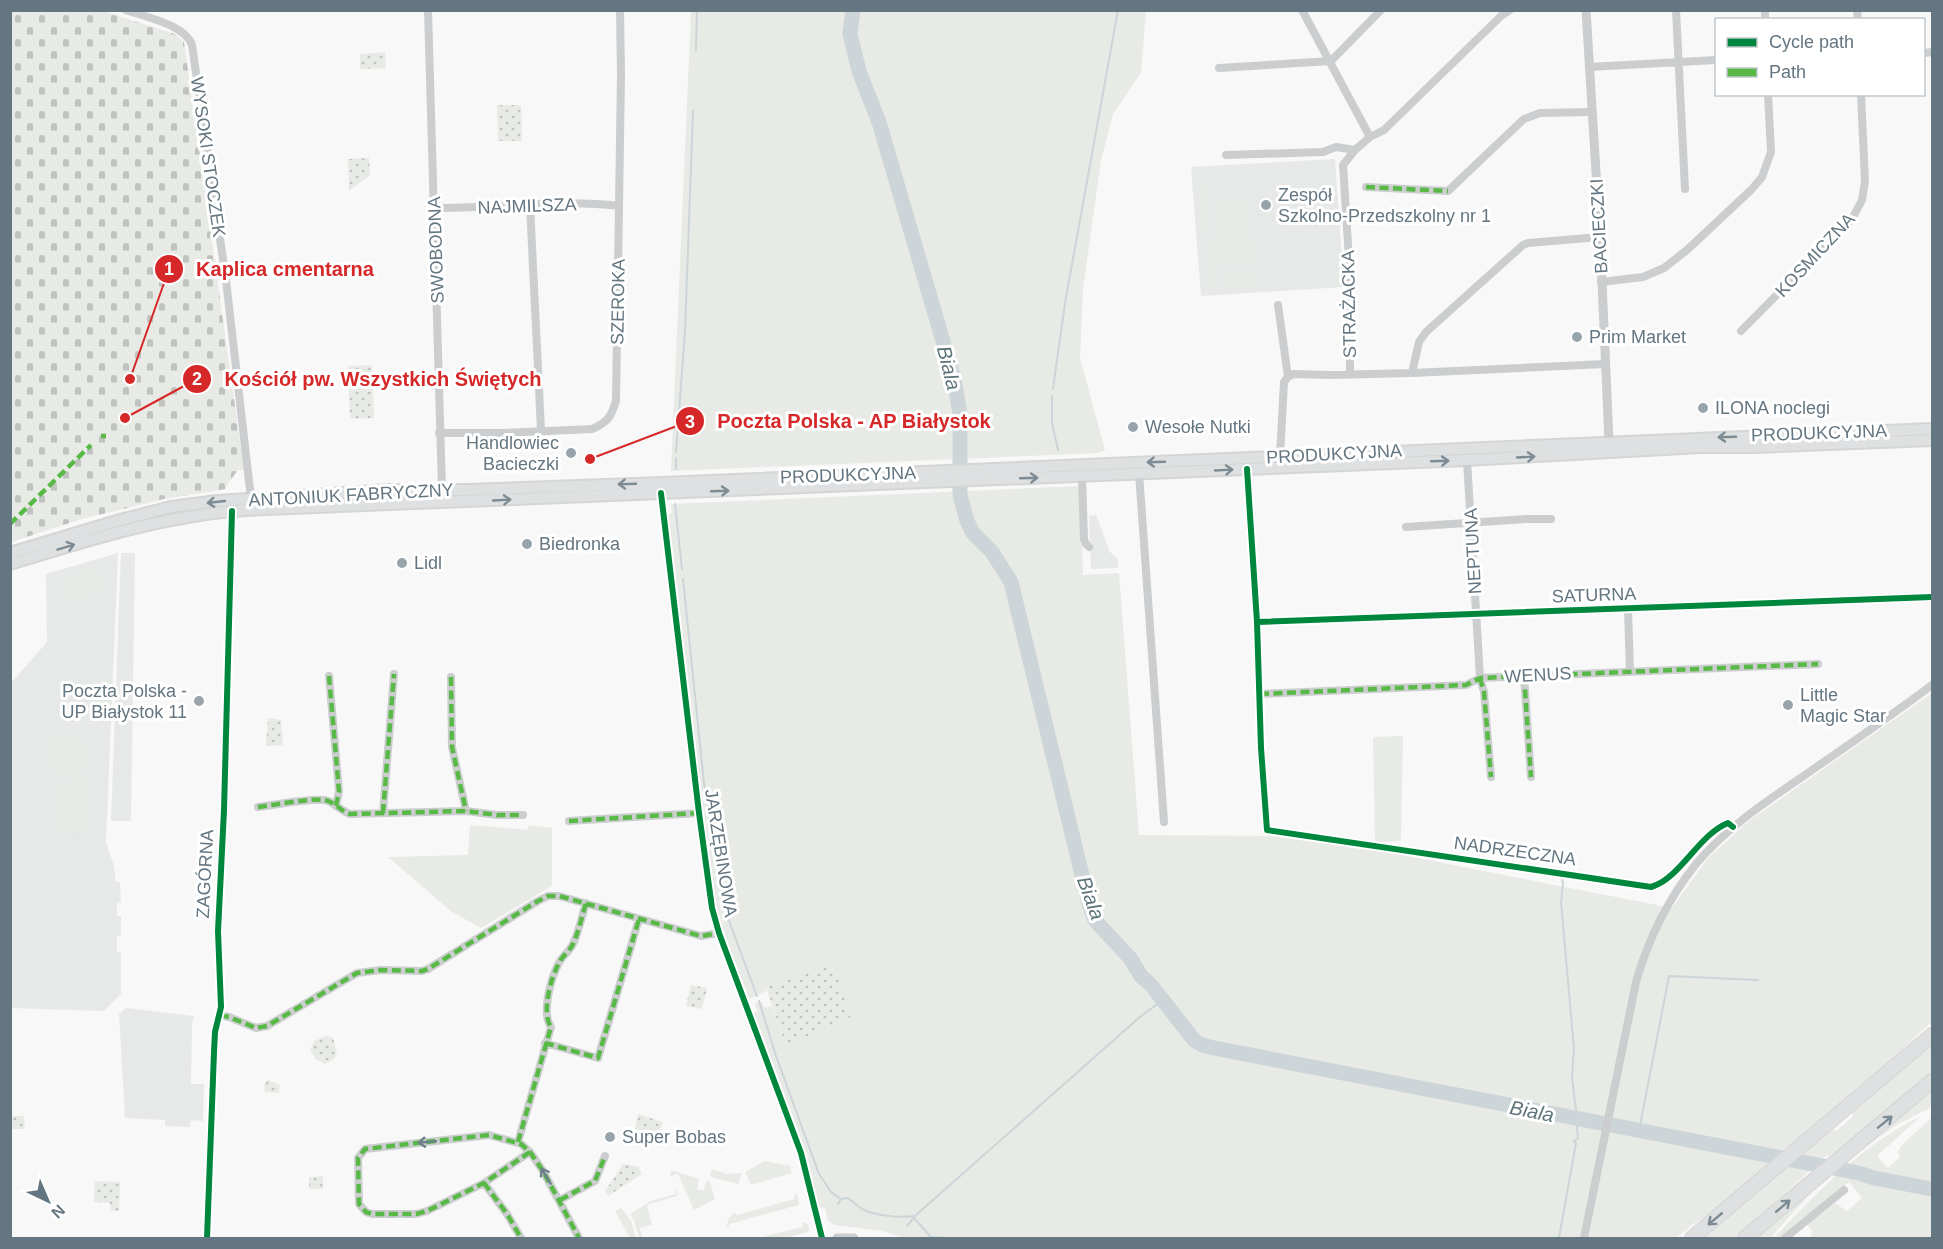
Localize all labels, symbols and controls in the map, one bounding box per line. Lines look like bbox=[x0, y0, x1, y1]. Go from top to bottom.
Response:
legend bbox=[1715, 18, 1925, 96]
text: Cycle path bbox=[1769, 32, 1854, 52]
text: Path bbox=[1769, 62, 1806, 82]
street label: WYSOKI STOCZEK bbox=[187, 76, 229, 238]
street label: BACIECZKI bbox=[1587, 178, 1611, 274]
place label: Zespół Szkolno-Przedszkolny nr 1 bbox=[1278, 185, 1491, 226]
street label: NAJMILSZA bbox=[477, 194, 577, 218]
street label: SWOBODNA bbox=[424, 196, 448, 304]
marker: Zespół Szkolno-Przedszkolny nr 1 bbox=[1259, 198, 1273, 212]
street label: KOSMICZNA bbox=[1771, 209, 1859, 301]
callout: Kaplica cmentarna bbox=[154, 250, 386, 288]
street label: STRAŻACKA bbox=[1338, 250, 1360, 358]
text: Kaplica cmentarna bbox=[196, 258, 375, 280]
text: 1 bbox=[164, 259, 174, 279]
street label: SZEROKA bbox=[607, 259, 629, 345]
place label: Prim Market bbox=[1589, 327, 1686, 347]
marker: Prim Market bbox=[1570, 330, 1584, 344]
water label: Biala bbox=[933, 344, 965, 392]
callout: Kościół pw. Wszystkich Świętych bbox=[182, 360, 554, 398]
text: Kościół pw. Wszystkich Świętych bbox=[224, 367, 542, 390]
text: 2 bbox=[192, 369, 202, 389]
place label: ILONA noclegi bbox=[1715, 398, 1830, 418]
marker: ILONA noclegi bbox=[1696, 401, 1710, 415]
callout: Poczta Polska - AP Białystok bbox=[675, 402, 1003, 440]
text: Poczta Polska - AP Białystok bbox=[717, 410, 992, 432]
text: 3 bbox=[685, 412, 695, 432]
place label: Wesołe Nutki bbox=[1145, 417, 1251, 437]
marker: Wesołe Nutki bbox=[1126, 420, 1140, 434]
street label: PRODUKCYJNA bbox=[1751, 421, 1887, 445]
one-way arrow bbox=[1718, 431, 1738, 442]
place label: Handlowiec Bacieczki bbox=[466, 433, 559, 474]
street label: PRODUKCYJNA bbox=[1266, 440, 1402, 468]
marker: Handlowiec Bacieczki bbox=[564, 446, 578, 460]
one-way arrow bbox=[1515, 452, 1535, 463]
one-way arrow bbox=[1146, 456, 1166, 467]
one-way arrow bbox=[1429, 456, 1449, 467]
street label: PRODUKCYJNA bbox=[780, 463, 916, 487]
one-way arrow bbox=[1213, 464, 1233, 475]
one-way arrow bbox=[1018, 472, 1038, 483]
one-way arrow bbox=[617, 478, 637, 489]
street label: ANTONIUK FABRYCZNY bbox=[248, 480, 454, 510]
one-way arrow bbox=[709, 485, 729, 496]
one-way arrow bbox=[492, 495, 512, 506]
one-way arrow bbox=[206, 497, 226, 508]
street label: NEPTUNA bbox=[1461, 508, 1485, 594]
place label: Biedronka bbox=[539, 534, 621, 554]
marker: Biedronka bbox=[520, 537, 534, 551]
one-way arrow bbox=[56, 541, 75, 552]
place label: Lidl bbox=[414, 553, 442, 573]
marker: Lidl bbox=[395, 556, 409, 570]
street label: SATURNA bbox=[1551, 584, 1637, 606]
street label: WENUS bbox=[1504, 663, 1572, 687]
place label: Poczta Polska - UP Białystok 11 bbox=[62, 681, 187, 722]
place label: Little Magic Star bbox=[1800, 685, 1886, 726]
marker: Poczta Polska - UP Białystok 11 bbox=[192, 694, 206, 708]
marker: Little Magic Star bbox=[1781, 698, 1795, 712]
street label: JARZĘBINOWA bbox=[701, 788, 741, 918]
street label: ZAGÓRNA bbox=[192, 829, 217, 919]
street label: NADRZECZNA bbox=[1453, 833, 1577, 869]
water label: Biala bbox=[1073, 873, 1109, 923]
water label: Biala bbox=[1508, 1096, 1556, 1126]
one-way arrow bbox=[1876, 1116, 1892, 1129]
place label: Super Bobas bbox=[622, 1127, 726, 1147]
marker: Super Bobas bbox=[603, 1130, 617, 1144]
one-way arrow bbox=[417, 1137, 437, 1148]
one-way arrow bbox=[539, 1168, 551, 1185]
north arrow bbox=[18, 1171, 78, 1231]
one-way arrow bbox=[1775, 1199, 1790, 1213]
text: N bbox=[48, 1201, 68, 1222]
one-way arrow bbox=[1707, 1213, 1723, 1226]

